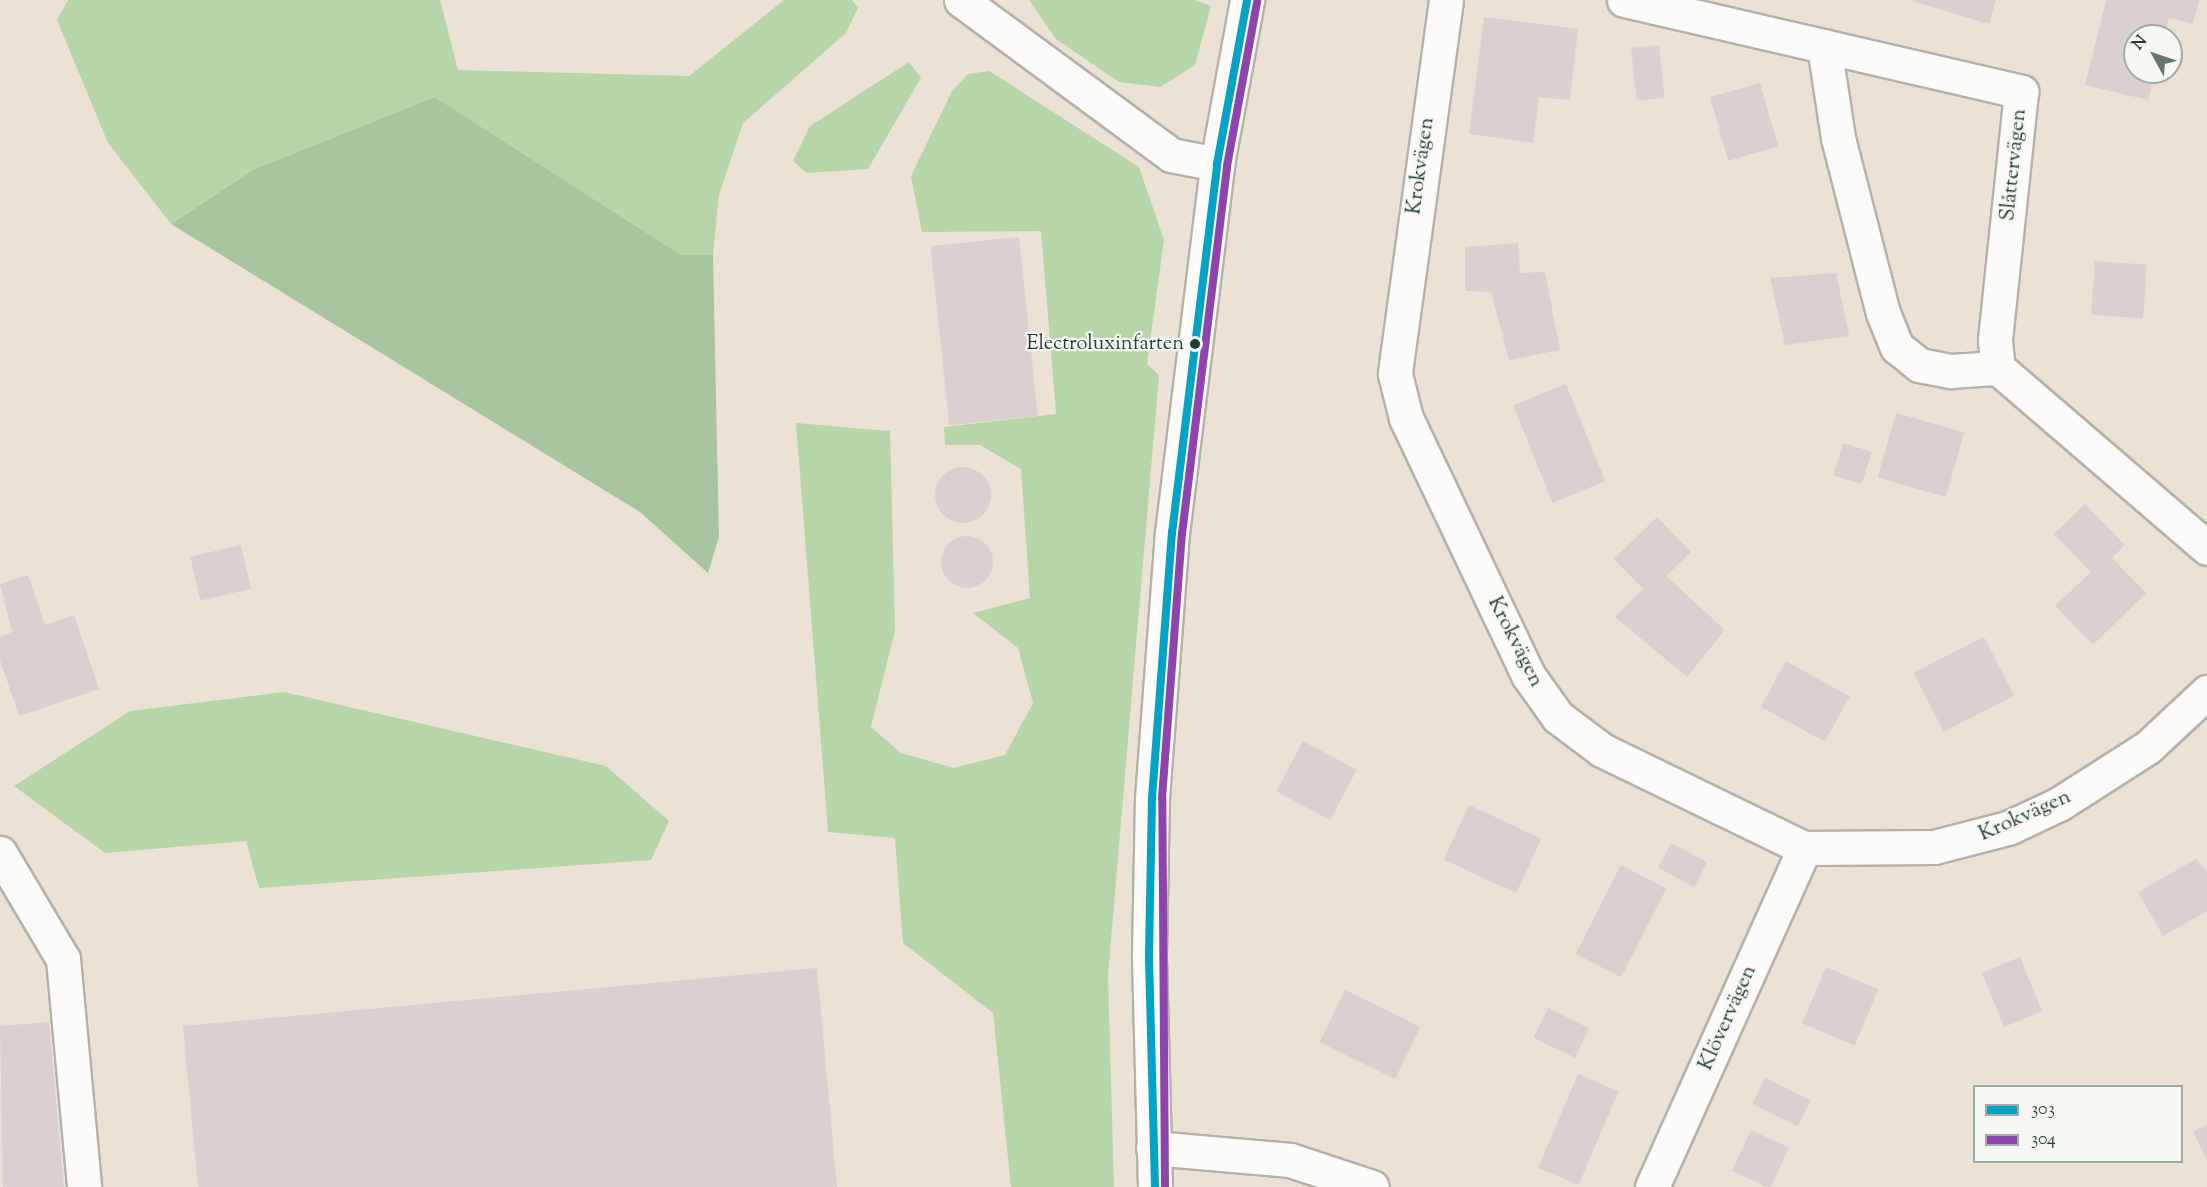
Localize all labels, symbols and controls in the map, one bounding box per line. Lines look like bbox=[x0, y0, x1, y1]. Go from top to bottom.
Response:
north arrow bbox=[2123, 24, 2183, 84]
text: N bbox=[2127, 31, 2153, 56]
street label: Slåttervägen bbox=[1996, 108, 2032, 222]
street label: Krokvägen bbox=[1402, 116, 1440, 216]
place label: Electroluxinfarten bbox=[1026, 332, 1184, 356]
marker: Electroluxinfarten bbox=[1189, 338, 1201, 350]
street label: Krokvägen bbox=[1482, 593, 1548, 691]
street label: Krokvägen bbox=[1975, 785, 2075, 847]
street label: Klövervägen bbox=[1694, 961, 1762, 1075]
legend bbox=[1973, 1085, 2183, 1163]
text: 303 bbox=[2031, 1097, 2055, 1123]
text: 304 bbox=[2031, 1127, 2056, 1153]

